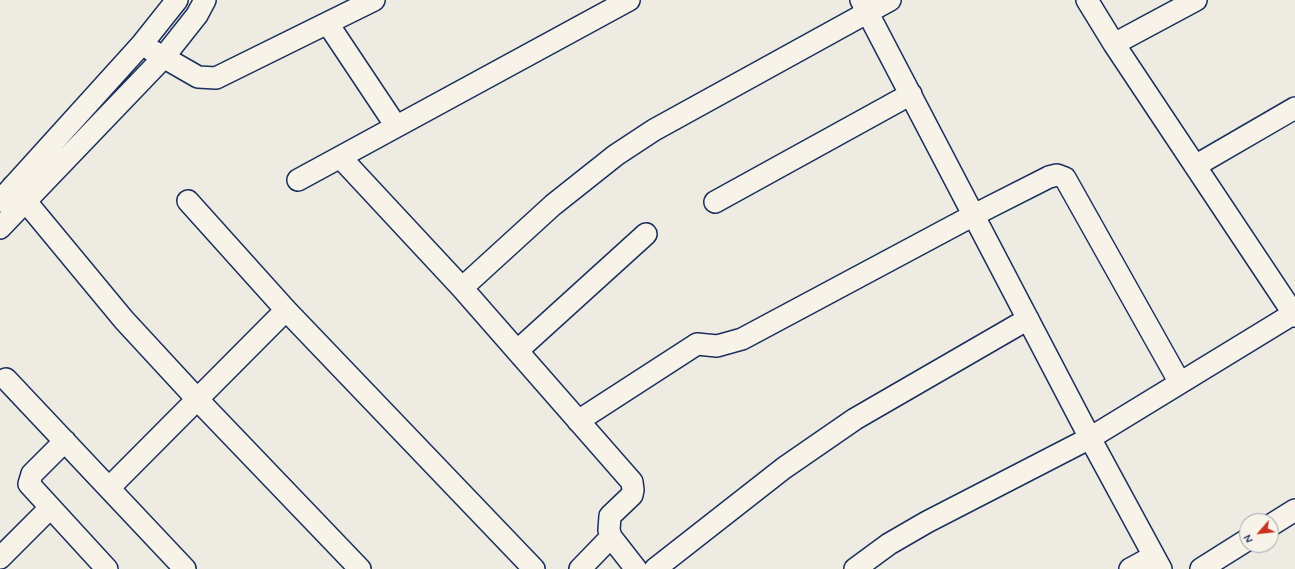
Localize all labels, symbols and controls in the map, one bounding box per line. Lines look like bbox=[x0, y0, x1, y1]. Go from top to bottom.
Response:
north arrow bbox=[1239, 513, 1279, 553]
text: N bbox=[1241, 532, 1257, 545]

